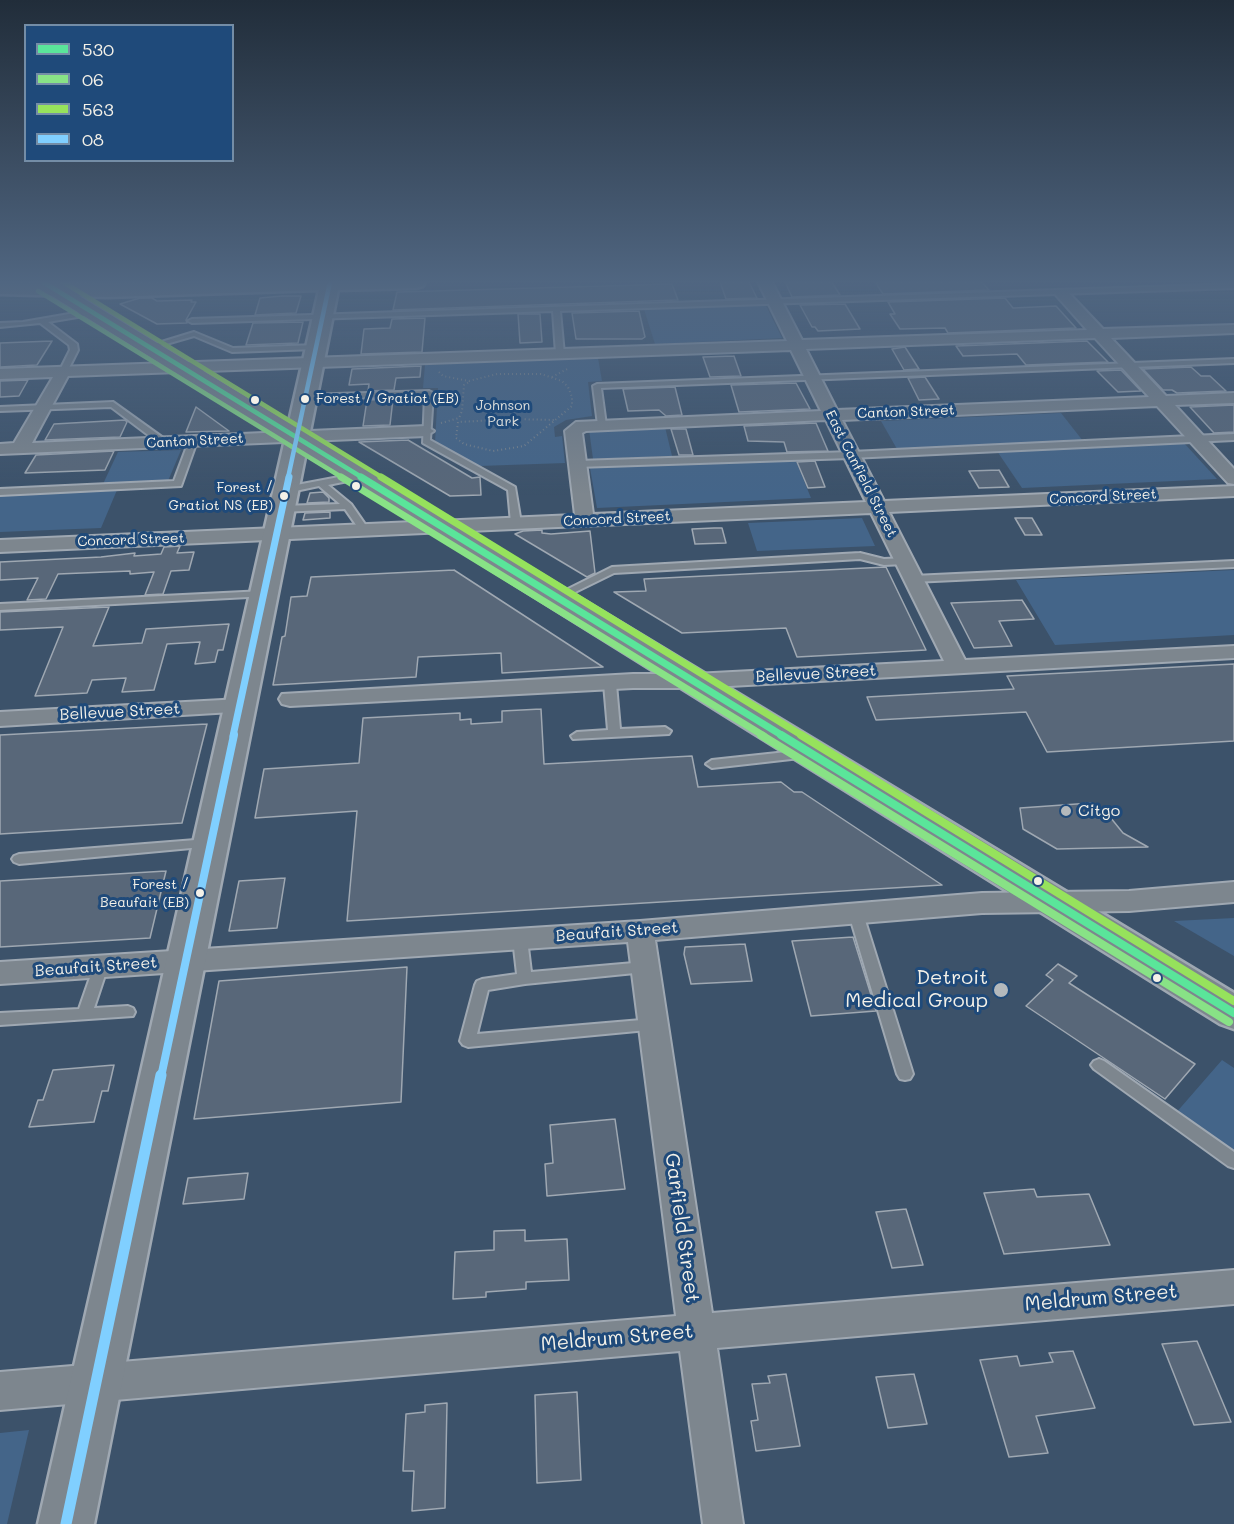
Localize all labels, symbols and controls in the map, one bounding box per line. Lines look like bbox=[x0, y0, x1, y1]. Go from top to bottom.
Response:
legend bbox=[24, 24, 234, 162]
text: 530 bbox=[82, 37, 114, 61]
text: 06 bbox=[82, 67, 104, 91]
text: 563 bbox=[82, 97, 114, 121]
text: 08 bbox=[82, 127, 104, 151]
place label: Forest / Gratiot (EB) bbox=[316, 391, 459, 407]
marker: Forest / Gratiot (EB) bbox=[299, 393, 311, 405]
unlabelled marker bbox=[249, 394, 261, 406]
park label: Johnson Park bbox=[476, 398, 530, 430]
street label: Canton Street bbox=[857, 402, 955, 422]
street label: East Canfield Street bbox=[822, 408, 900, 540]
street label: Canton Street bbox=[146, 430, 244, 452]
place label: Forest / Gratiot NS (EB) bbox=[169, 480, 273, 512]
unlabelled marker bbox=[350, 480, 362, 492]
street label: Concord Street bbox=[1049, 486, 1157, 508]
marker: Forest / Gratiot NS (EB) bbox=[278, 490, 290, 502]
street label: Concord Street bbox=[563, 508, 671, 530]
street label: Concord Street bbox=[77, 530, 185, 550]
street label: Bellevue Street bbox=[755, 661, 877, 687]
street label: Bellevue Street bbox=[59, 699, 181, 725]
place label: Citgo bbox=[1078, 801, 1120, 821]
marker: Citgo bbox=[1059, 804, 1073, 818]
unlabelled marker bbox=[1032, 875, 1044, 887]
place label: Forest / Beaufait (EB) bbox=[100, 877, 189, 910]
marker: Forest / Beaufait (EB) bbox=[194, 887, 206, 899]
street label: Beaufait Street bbox=[555, 918, 679, 946]
street label: Beaufait Street bbox=[34, 953, 158, 981]
place label: Detroit Medical Group bbox=[845, 966, 988, 1013]
unlabelled marker bbox=[1151, 972, 1163, 984]
marker: Detroit Medical Group bbox=[992, 981, 1010, 999]
street label: Garfield Street bbox=[660, 1151, 704, 1305]
street label: Meldrum Street bbox=[1024, 1279, 1178, 1317]
street label: Meldrum Street bbox=[540, 1319, 694, 1357]

